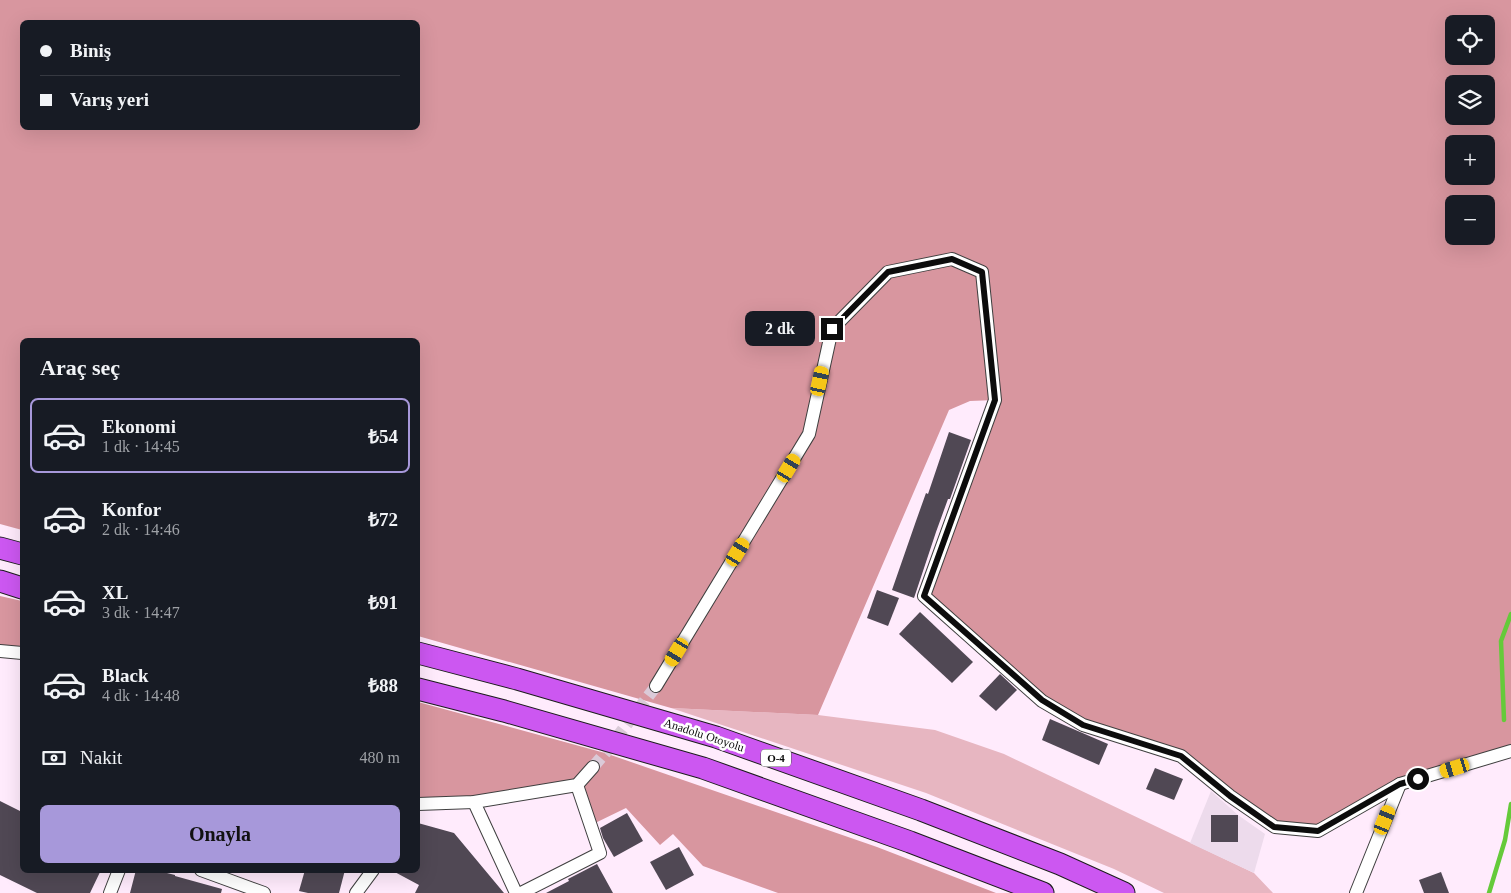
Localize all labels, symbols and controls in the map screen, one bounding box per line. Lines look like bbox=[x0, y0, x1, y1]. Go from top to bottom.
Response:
map controls bbox=[1445, 15, 1495, 245]
button: locate bbox=[1445, 15, 1495, 65]
text: Biniş bbox=[70, 40, 111, 61]
button: layers bbox=[1445, 75, 1495, 125]
text: Varış yeri bbox=[70, 89, 149, 110]
button: + bbox=[1445, 135, 1495, 185]
button: − bbox=[1445, 195, 1495, 245]
callout: 2 dk bbox=[744, 312, 814, 346]
route end bbox=[821, 318, 843, 340]
text: 2 dk bbox=[765, 320, 795, 337]
text: Araç seç bbox=[40, 355, 120, 380]
car bbox=[809, 365, 830, 397]
icon: car bbox=[42, 413, 87, 458]
text: Ekonomi bbox=[102, 416, 176, 437]
text: ₺54 bbox=[368, 426, 398, 447]
text: 1 dk · 14:45 bbox=[102, 438, 180, 455]
car bbox=[774, 451, 803, 485]
icon: car bbox=[42, 496, 87, 541]
text: Konfor bbox=[102, 499, 161, 520]
text: ₺72 bbox=[368, 509, 398, 530]
text: 2 dk · 14:46 bbox=[102, 521, 180, 538]
car bbox=[723, 535, 752, 569]
icon: car bbox=[42, 579, 87, 624]
text: XL bbox=[102, 582, 128, 603]
text: ₺91 bbox=[368, 592, 398, 613]
text: 3 dk · 14:47 bbox=[102, 604, 180, 621]
car bbox=[662, 635, 691, 669]
icon: car bbox=[42, 662, 87, 707]
text: Black bbox=[102, 665, 148, 686]
text: ₺88 bbox=[368, 675, 398, 696]
text: 4 dk · 14:48 bbox=[102, 687, 180, 704]
street label: Anadolu Otoyolu bbox=[662, 715, 746, 755]
icon: cash bbox=[40, 744, 68, 772]
text: Nakit bbox=[80, 747, 122, 768]
text: 480 m bbox=[360, 749, 400, 766]
road number: O-4 bbox=[761, 750, 791, 766]
car bbox=[1438, 756, 1471, 780]
route start bbox=[1407, 768, 1429, 790]
car bbox=[1372, 803, 1397, 837]
button: Onayla bbox=[40, 805, 400, 863]

